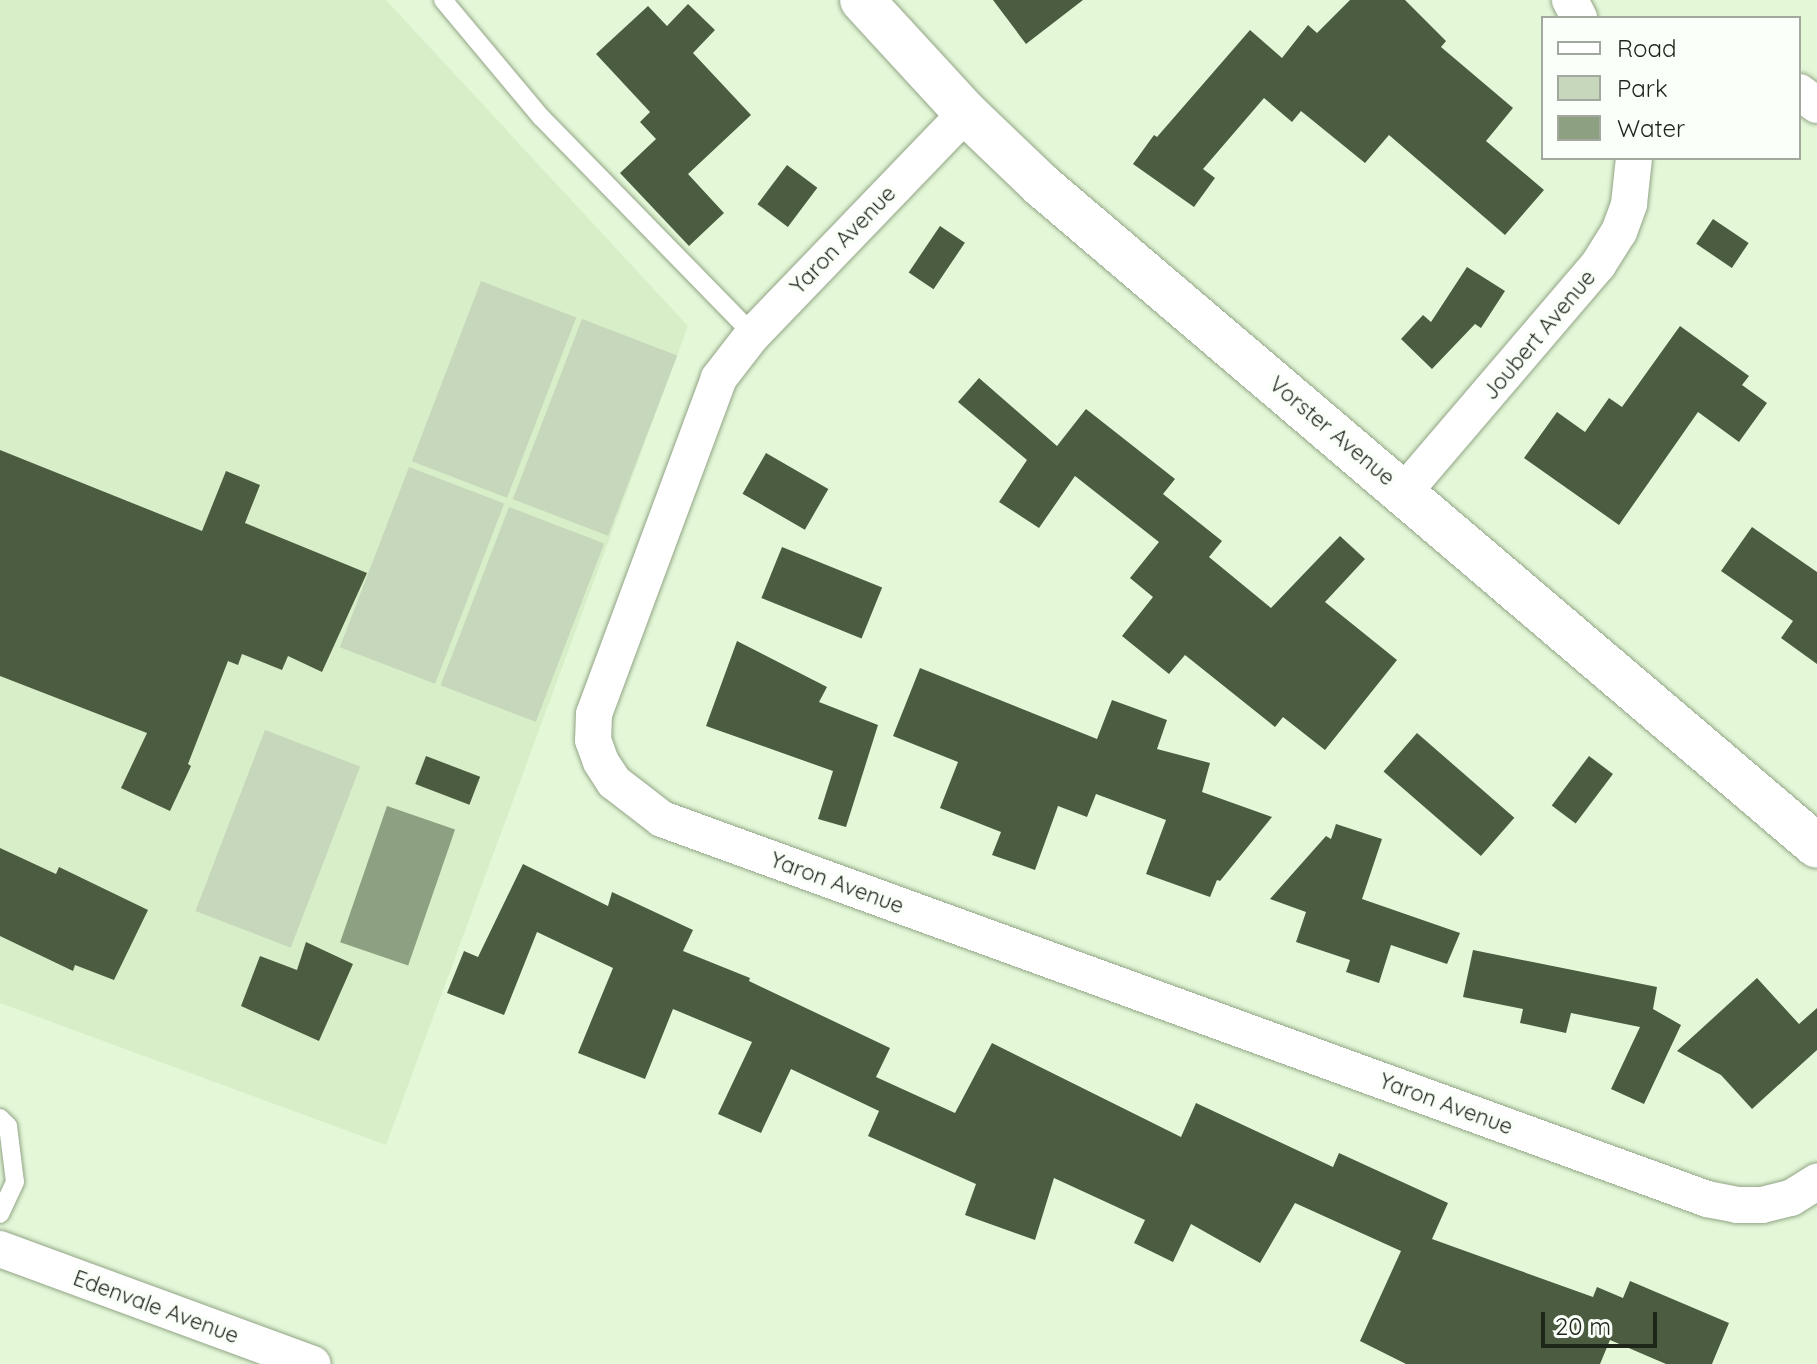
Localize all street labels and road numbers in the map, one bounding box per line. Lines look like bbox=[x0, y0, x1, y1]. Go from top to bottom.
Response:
street label: Yaron Avenue bbox=[785, 180, 901, 300]
street label: Joubert Avenue bbox=[1477, 265, 1601, 405]
street label: Vorster Avenue bbox=[1264, 371, 1400, 491]
street label: Yaron Avenue bbox=[767, 847, 907, 919]
street label: Yaron Avenue bbox=[1376, 1068, 1516, 1140]
street label: Edenvale Avenue bbox=[70, 1265, 242, 1349]

